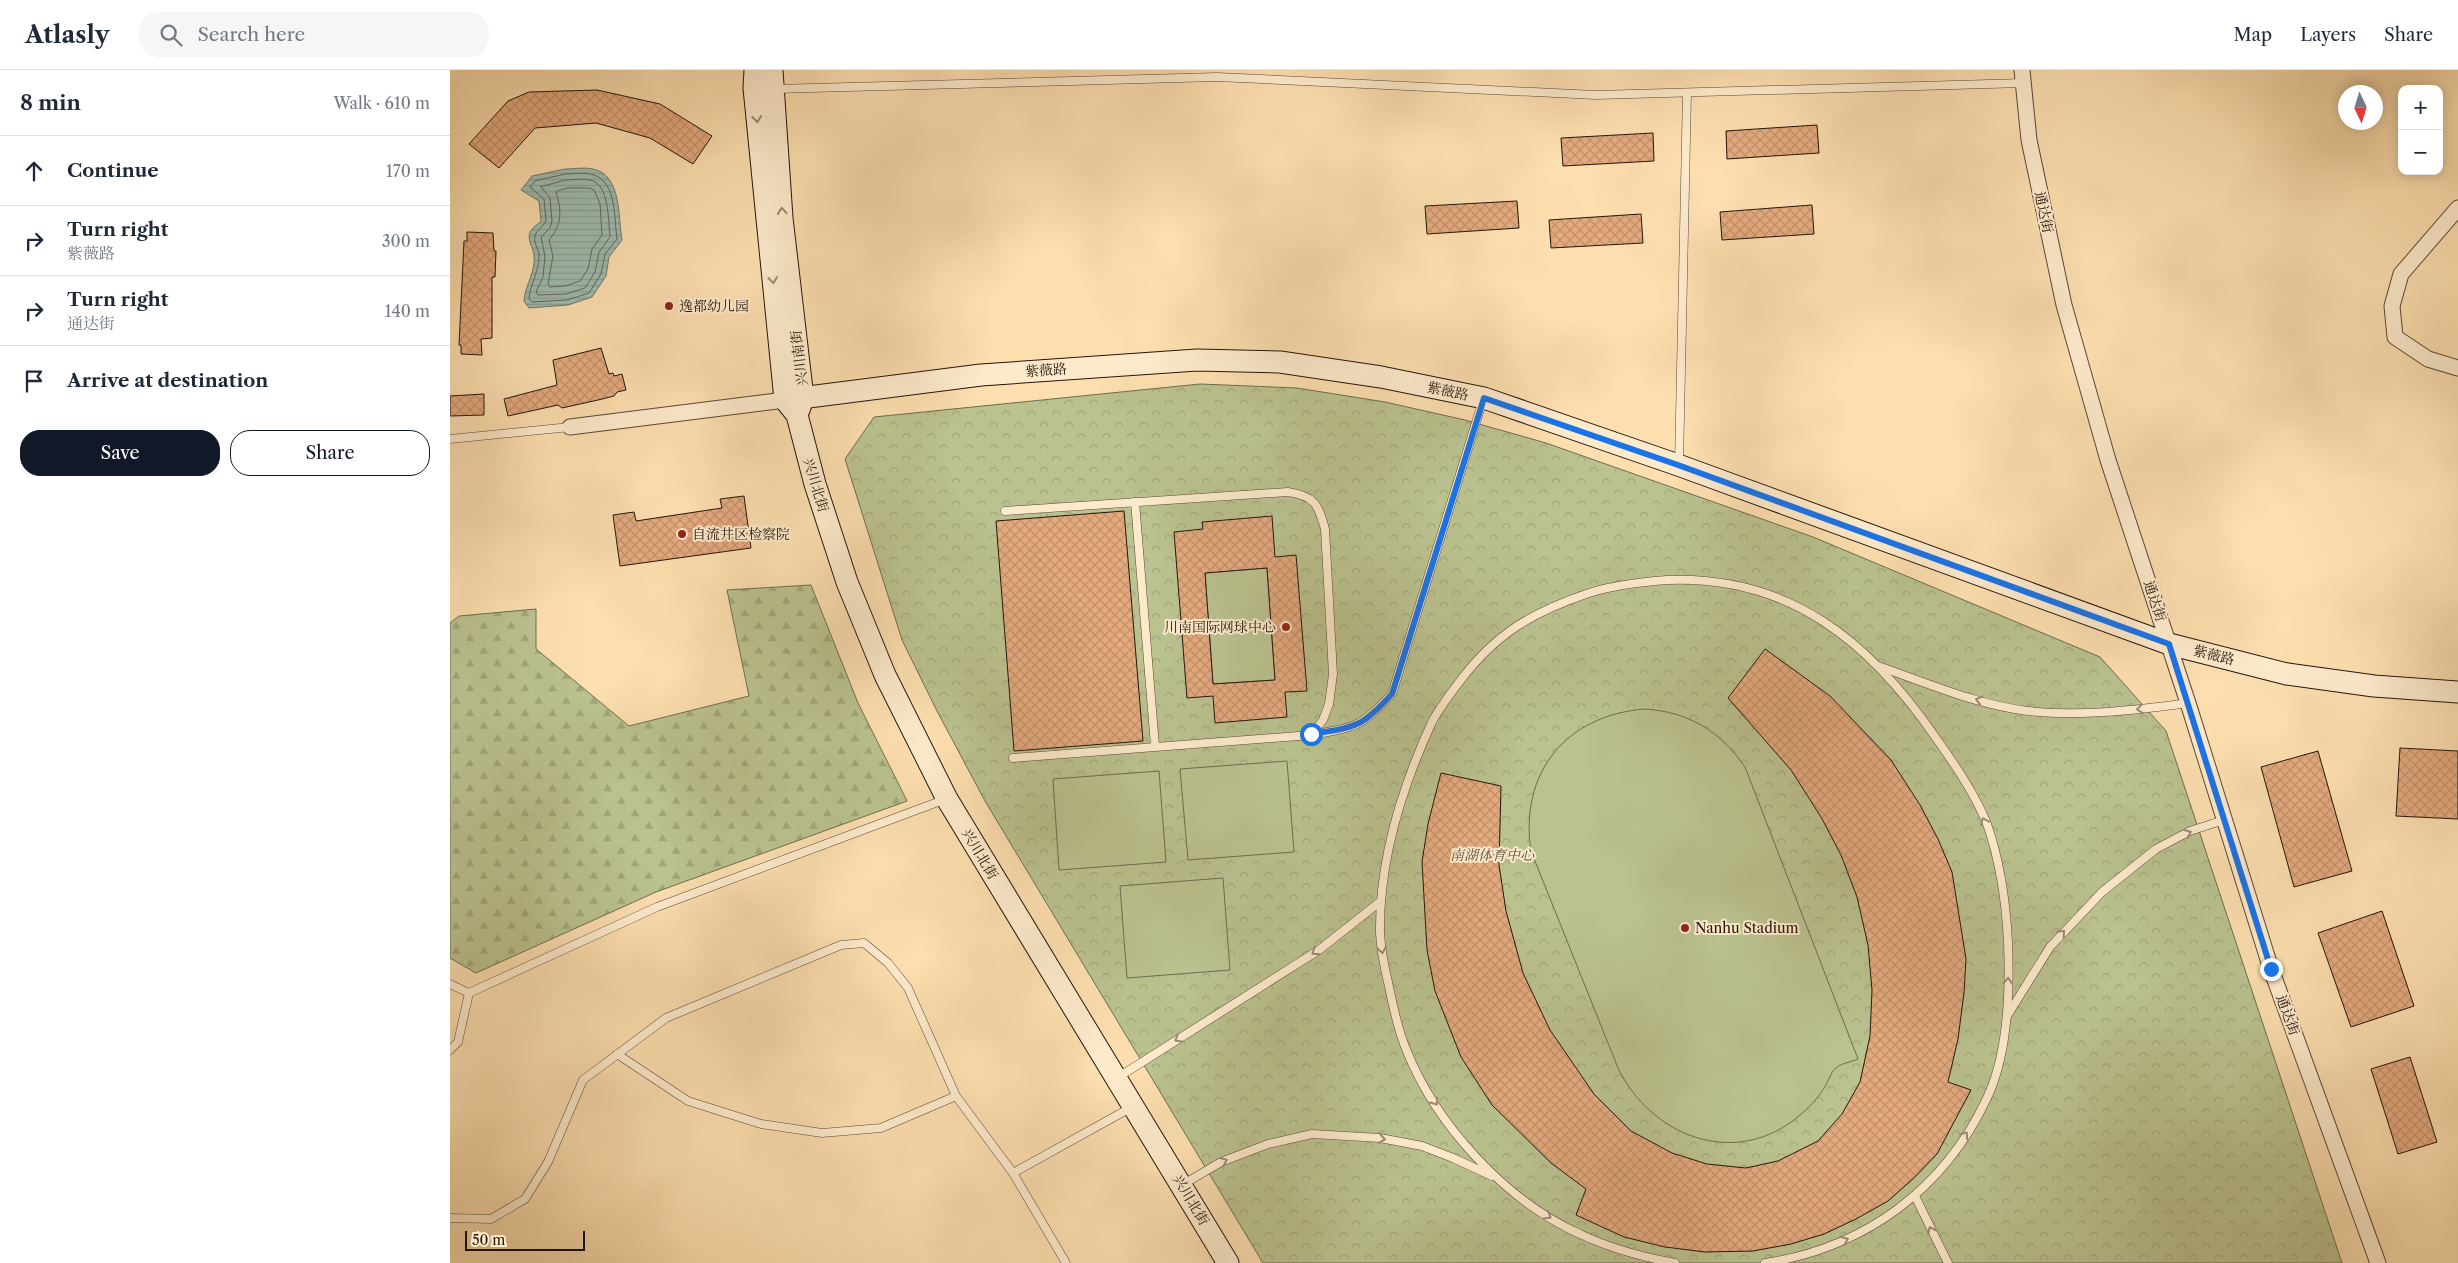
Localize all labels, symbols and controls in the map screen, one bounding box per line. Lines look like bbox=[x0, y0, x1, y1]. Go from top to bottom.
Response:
search box bbox=[139, 12, 489, 57]
text: Atlasly bbox=[25, 20, 109, 49]
icon: search bbox=[157, 21, 185, 49]
text: Search here bbox=[197, 23, 305, 46]
text: Map bbox=[2234, 24, 2272, 46]
text: Layers bbox=[2300, 24, 2356, 46]
text: Share bbox=[2384, 24, 2433, 46]
north arrow bbox=[2338, 85, 2383, 130]
map controls bbox=[2398, 85, 2443, 175]
button: + bbox=[2398, 85, 2443, 130]
text: 8 min bbox=[20, 90, 81, 115]
text: Walk · 610 m bbox=[333, 93, 430, 113]
one-way arrow bbox=[751, 115, 762, 123]
button: − bbox=[2398, 130, 2443, 175]
icon: ahead bbox=[20, 157, 48, 185]
text: Continue bbox=[67, 159, 159, 182]
text: 170 m bbox=[386, 161, 430, 181]
street label: 通达街 bbox=[2031, 190, 2057, 234]
one-way arrow bbox=[777, 207, 788, 215]
text: Turn right bbox=[67, 218, 168, 241]
icon: right bbox=[20, 227, 48, 255]
text: 300 m bbox=[382, 231, 430, 251]
text: 紫薇路 bbox=[67, 243, 115, 263]
one-way arrow bbox=[767, 277, 778, 285]
text: Turn right bbox=[67, 288, 168, 311]
icon: right bbox=[20, 297, 48, 325]
place label: 逸都幼儿园 bbox=[679, 297, 749, 315]
marker: 逸都幼儿园 bbox=[663, 300, 675, 312]
text: 140 m bbox=[385, 301, 430, 321]
text: 通达街 bbox=[67, 313, 115, 333]
street label: 兴川南街 bbox=[787, 329, 811, 387]
street label: 紫薇路 bbox=[1024, 360, 1068, 380]
icon: arrive bbox=[20, 367, 48, 395]
text: Arrive at destination bbox=[67, 369, 268, 392]
street label: 紫薇路 bbox=[1426, 378, 1470, 404]
button: Save bbox=[20, 430, 220, 476]
button: Share bbox=[230, 430, 430, 476]
street label: 兴川北街 bbox=[799, 456, 833, 514]
place label: 自流井区检察院 bbox=[692, 525, 790, 543]
marker: 自流井区检察院 bbox=[676, 528, 688, 540]
street label: 通达街 bbox=[2140, 578, 2170, 624]
place label: 川南国际网球中心 bbox=[1164, 618, 1276, 636]
marker: 川南国际网球中心 bbox=[1280, 621, 1292, 633]
street label: 紫薇路 bbox=[2191, 641, 2237, 669]
one-way arrow bbox=[1976, 695, 1984, 705]
one-way arrow bbox=[2136, 703, 2144, 714]
route start bbox=[1300, 723, 1323, 746]
one-way arrow bbox=[1980, 817, 1991, 826]
street label: 兴川北街 bbox=[958, 825, 1002, 883]
one-way arrow bbox=[2183, 829, 2192, 839]
park label: 南湖体育中心 bbox=[1450, 846, 1535, 864]
place label: Nanhu Stadium bbox=[1695, 919, 1799, 937]
marker: Nanhu Stadium bbox=[1679, 922, 1691, 934]
one-way arrow bbox=[2056, 930, 2065, 939]
one-way arrow bbox=[1311, 946, 1320, 955]
one-way arrow bbox=[1376, 946, 1387, 954]
route end bbox=[2260, 958, 2283, 981]
one-way arrow bbox=[2003, 977, 2014, 985]
street label: 通达街 bbox=[2272, 992, 2304, 1038]
one-way arrow bbox=[1174, 1033, 1183, 1043]
one-way arrow bbox=[1429, 1096, 1438, 1105]
one-way arrow bbox=[1959, 1131, 1968, 1141]
one-way arrow bbox=[1378, 1133, 1386, 1143]
one-way arrow bbox=[1219, 1157, 1228, 1167]
street label: 兴川北街 bbox=[1169, 1171, 1213, 1229]
one-way arrow bbox=[1542, 1209, 1551, 1219]
one-way arrow bbox=[1927, 1226, 1937, 1235]
scale bar bbox=[465, 1228, 585, 1251]
text: 50 m bbox=[472, 1231, 505, 1249]
one-way arrow bbox=[1840, 1235, 1849, 1246]

